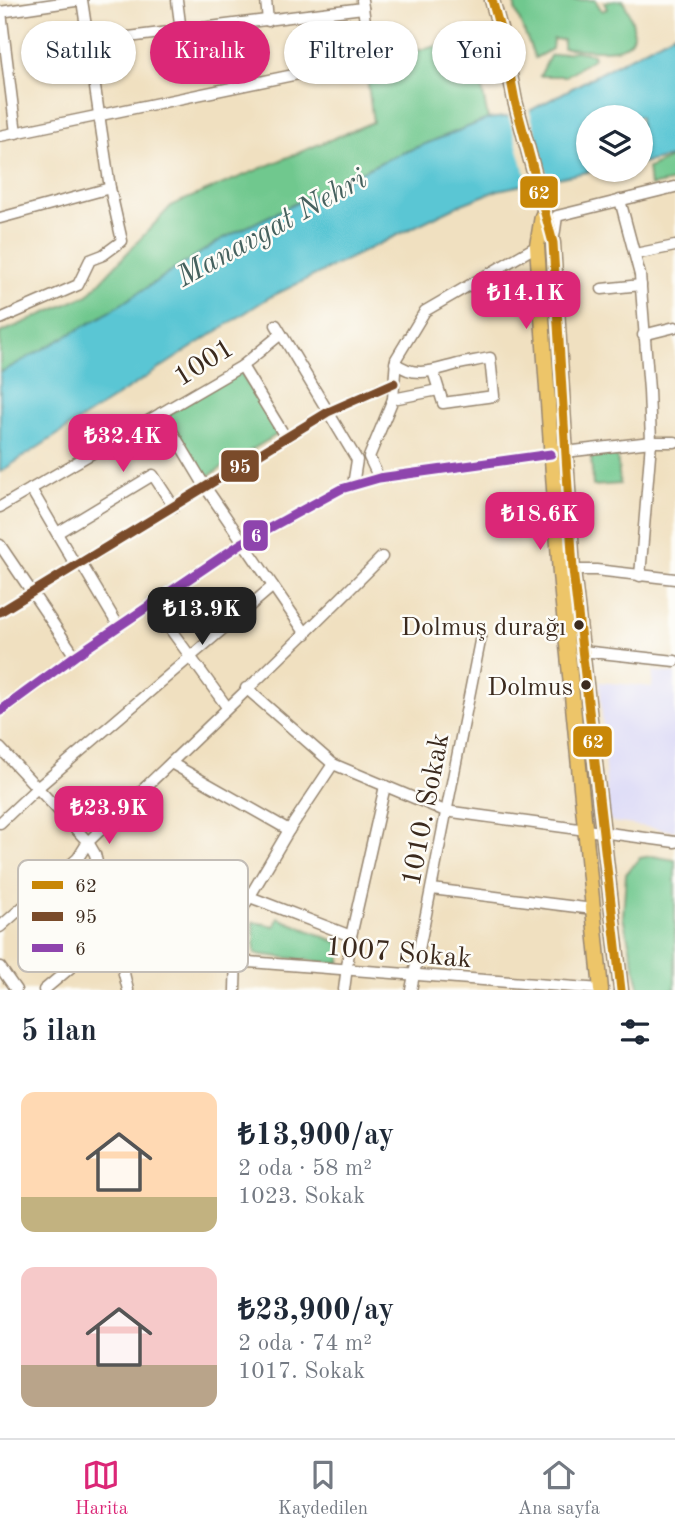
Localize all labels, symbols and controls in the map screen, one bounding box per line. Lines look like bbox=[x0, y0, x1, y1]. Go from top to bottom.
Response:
chip: Satılık bbox=[21, 21, 136, 84]
chip: Kiralık bbox=[150, 21, 270, 84]
chip: Filtreler bbox=[284, 21, 418, 84]
chip: Yeni bbox=[432, 21, 526, 84]
map controls bbox=[576, 105, 653, 182]
button: layers bbox=[576, 105, 653, 182]
water label: Manavgat Nehri bbox=[171, 164, 372, 294]
line badge: 62 bbox=[519, 175, 559, 209]
text: 62 bbox=[528, 185, 550, 204]
pin: ₺14.1K bbox=[469, 272, 583, 331]
text: ₺14.1K bbox=[487, 282, 565, 305]
street label: 1001 bbox=[170, 334, 240, 393]
pin: ₺32.4K bbox=[66, 414, 180, 474]
text: ₺32.4K bbox=[84, 425, 162, 448]
line badge: 95 bbox=[220, 449, 260, 483]
text: 95 bbox=[229, 459, 251, 478]
pin: ₺18.6K bbox=[483, 492, 597, 552]
text: ₺18.6K bbox=[501, 503, 579, 526]
line badge: 6 bbox=[242, 519, 269, 552]
text: 6 bbox=[250, 528, 262, 547]
pin: ₺13.9K bbox=[145, 588, 259, 647]
text: ₺13.9K bbox=[163, 598, 241, 621]
place label: Dolmuş durağı bbox=[401, 615, 566, 641]
marker: Dolmuş durağı bbox=[572, 618, 586, 632]
place label: Dolmus bbox=[487, 675, 573, 701]
marker: Dolmus bbox=[579, 678, 593, 692]
line badge: 62 bbox=[572, 725, 613, 758]
street label: 1010. Sokak bbox=[398, 731, 455, 888]
text: 62 bbox=[582, 734, 604, 753]
pin: ₺23.9K bbox=[52, 786, 166, 846]
text: ₺23.9K bbox=[70, 797, 148, 820]
legend bbox=[18, 860, 248, 972]
text: 62 bbox=[75, 878, 97, 897]
text: 95 bbox=[75, 909, 97, 928]
street label: 1007 Sokak bbox=[324, 934, 473, 974]
text: 6 bbox=[75, 941, 86, 960]
icon: filters bbox=[616, 1013, 654, 1051]
text: 5 ilan bbox=[21, 1017, 97, 1047]
icon: home bbox=[77, 1120, 161, 1204]
text: ₺13,900/ay bbox=[238, 1121, 394, 1151]
text: 2 oda · 58 m² bbox=[238, 1157, 372, 1180]
text: 1023. Sokak bbox=[238, 1185, 365, 1208]
icon: home bbox=[77, 1295, 161, 1379]
text: ₺23,900/ay bbox=[238, 1296, 394, 1326]
text: 2 oda · 74 m² bbox=[238, 1332, 372, 1355]
text: 1017. Sokak bbox=[238, 1360, 365, 1383]
tab: Harita bbox=[75, 1456, 128, 1521]
tab: Kaydedilen bbox=[278, 1456, 368, 1521]
tab: Ana sayfa bbox=[518, 1456, 600, 1521]

